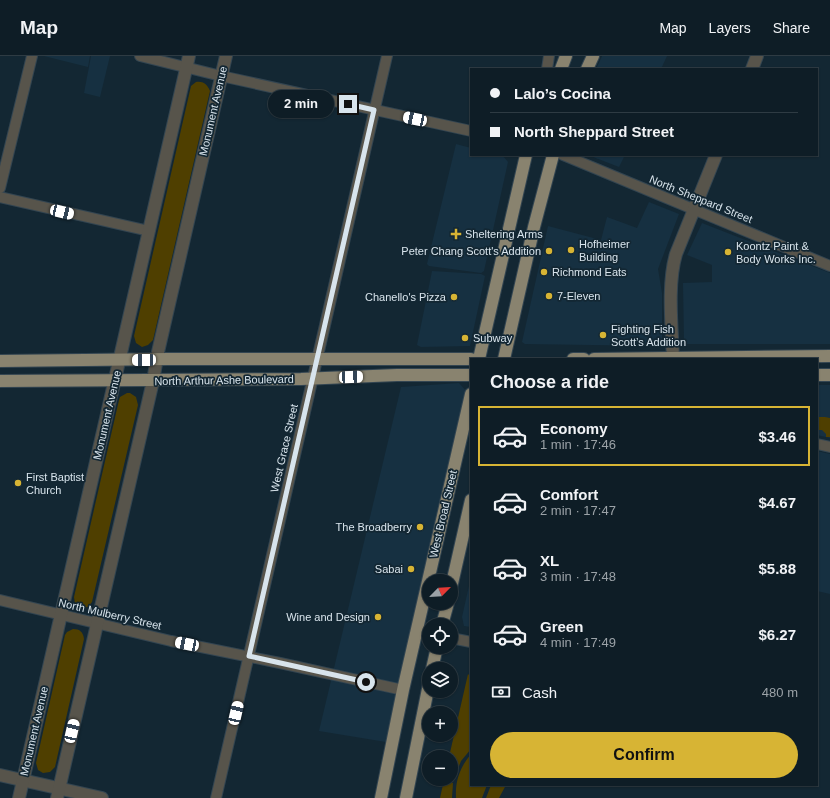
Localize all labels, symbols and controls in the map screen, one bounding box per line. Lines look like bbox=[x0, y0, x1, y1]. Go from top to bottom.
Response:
text: Map bbox=[20, 17, 58, 38]
text: Map bbox=[659, 20, 687, 36]
text: Layers bbox=[709, 20, 751, 36]
text: Share bbox=[773, 20, 810, 36]
street label: Monument Avenue bbox=[197, 65, 229, 157]
text: Lalo’s Cocina bbox=[514, 85, 611, 102]
callout: 2 min bbox=[268, 90, 334, 118]
route end bbox=[339, 95, 357, 113]
text: 2 min bbox=[284, 96, 318, 111]
car bbox=[402, 111, 428, 127]
text: North Sheppard Street bbox=[514, 123, 674, 140]
street label: North Sheppard Street bbox=[648, 173, 754, 225]
car bbox=[49, 203, 75, 221]
marker: Sheltering Arms bbox=[450, 228, 462, 240]
place label: Sheltering Arms bbox=[465, 228, 543, 240]
place label: Hofheimer Building bbox=[579, 238, 630, 263]
place label: Koontz Paint & Body Works Inc. bbox=[736, 240, 816, 265]
place label: Peter Chang Scott's Addition bbox=[401, 245, 541, 257]
marker: Hofheimer Building bbox=[566, 245, 576, 255]
marker: Peter Chang Scott's Addition bbox=[544, 246, 554, 256]
marker: Koontz Paint & Body Works Inc. bbox=[723, 247, 733, 257]
place label: Richmond Eats bbox=[552, 266, 627, 278]
marker: Richmond Eats bbox=[539, 267, 549, 277]
place label: 7-Eleven bbox=[557, 290, 600, 302]
place label: Chanello's Pizza bbox=[365, 291, 447, 303]
marker: 7-Eleven bbox=[544, 291, 554, 301]
marker: Chanello's Pizza bbox=[449, 292, 459, 302]
place label: Fighting Fish Scott’s Addition bbox=[611, 323, 686, 348]
marker: Fighting Fish Scott’s Addition bbox=[598, 330, 608, 340]
place label: Subway bbox=[473, 332, 513, 344]
marker: Subway bbox=[460, 333, 470, 343]
car bbox=[132, 354, 156, 366]
street label: Monument Avenue bbox=[91, 369, 123, 461]
car bbox=[339, 371, 363, 383]
text: Choose a ride bbox=[490, 372, 609, 392]
street label: North Arthur Ashe Boulevard bbox=[154, 373, 294, 387]
street label: West Grace Street bbox=[268, 403, 300, 493]
icon: car bbox=[492, 418, 528, 454]
text: Economy bbox=[540, 420, 608, 437]
text: $3.46 bbox=[758, 428, 796, 445]
text: 1 min · 17:46 bbox=[540, 437, 616, 452]
street label: West Broad Street bbox=[427, 469, 459, 559]
place label: First Baptist Church bbox=[26, 471, 84, 496]
marker: First Baptist Church bbox=[13, 478, 23, 488]
icon: car bbox=[492, 484, 528, 520]
text: Comfort bbox=[540, 486, 598, 503]
text: $4.67 bbox=[758, 494, 796, 511]
text: 2 min · 17:47 bbox=[540, 503, 616, 518]
place label: The Broadberry bbox=[336, 521, 412, 533]
marker: The Broadberry bbox=[415, 522, 425, 532]
icon: car bbox=[492, 550, 528, 586]
text: XL bbox=[540, 552, 559, 569]
text: $5.88 bbox=[758, 560, 796, 577]
place label: Sabai bbox=[375, 563, 403, 575]
marker: Sabai bbox=[406, 564, 416, 574]
text: 3 min · 17:48 bbox=[540, 569, 616, 584]
north arrow bbox=[422, 574, 458, 610]
map controls bbox=[422, 574, 458, 786]
street label: North Mulberry Street bbox=[57, 596, 163, 632]
place label: Wine and Design bbox=[286, 611, 370, 623]
marker: Wine and Design bbox=[373, 612, 383, 622]
icon: car bbox=[492, 616, 528, 652]
button: locate bbox=[422, 618, 458, 654]
text: Green bbox=[540, 618, 583, 635]
text: $6.27 bbox=[758, 626, 796, 643]
text: 4 min · 17:49 bbox=[540, 635, 616, 650]
car bbox=[174, 636, 200, 652]
button: layers bbox=[422, 662, 458, 698]
route start bbox=[357, 673, 375, 691]
icon: cash bbox=[490, 681, 512, 703]
text: Cash bbox=[522, 684, 557, 701]
street label: Monument Avenue bbox=[18, 685, 50, 777]
text: 480 m bbox=[762, 685, 798, 700]
car bbox=[227, 700, 245, 726]
button: + bbox=[422, 706, 458, 742]
car bbox=[63, 718, 81, 744]
button: Confirm bbox=[490, 732, 798, 778]
button: − bbox=[422, 750, 458, 786]

